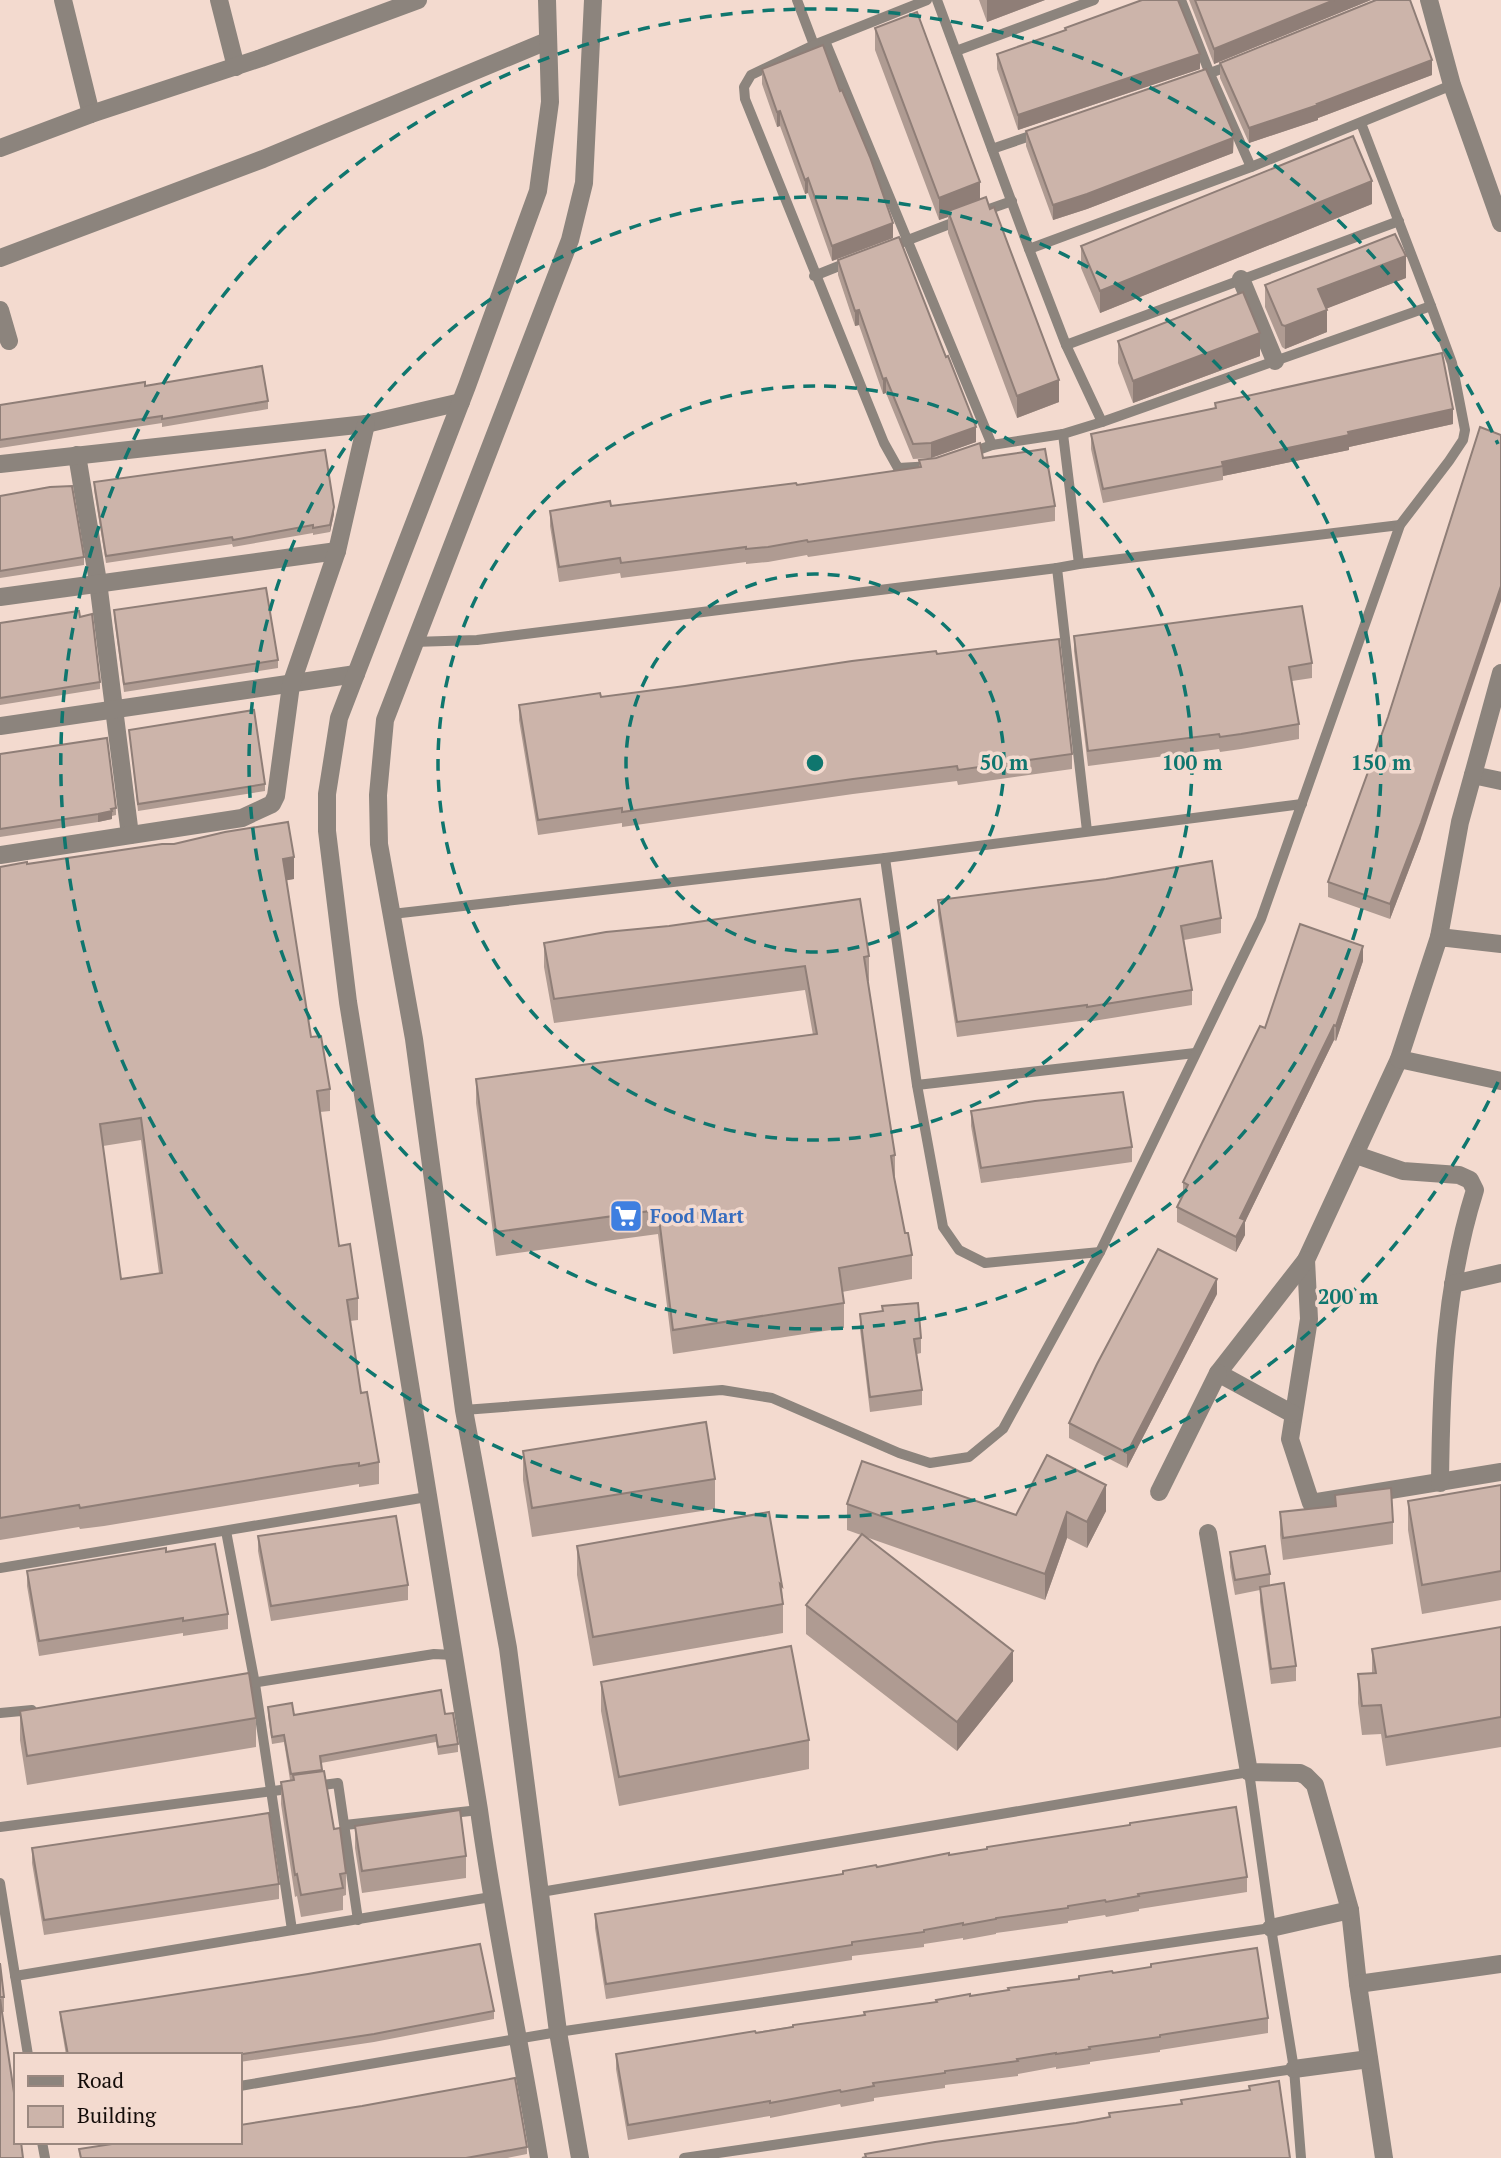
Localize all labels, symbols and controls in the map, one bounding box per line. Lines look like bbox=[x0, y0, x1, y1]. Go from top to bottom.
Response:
text: 50 m bbox=[980, 748, 1029, 776]
text: 100 m bbox=[1162, 748, 1223, 776]
text: 150 m bbox=[1351, 748, 1412, 776]
centre of rings bbox=[803, 751, 827, 775]
supermarket icon: Food Mart bbox=[607, 1197, 645, 1235]
place label: Food Mart bbox=[650, 1203, 744, 1228]
text: 200 m bbox=[1318, 1282, 1379, 1310]
legend bbox=[14, 2053, 242, 2144]
text: Road bbox=[77, 2066, 124, 2094]
text: Building bbox=[77, 2101, 157, 2129]

